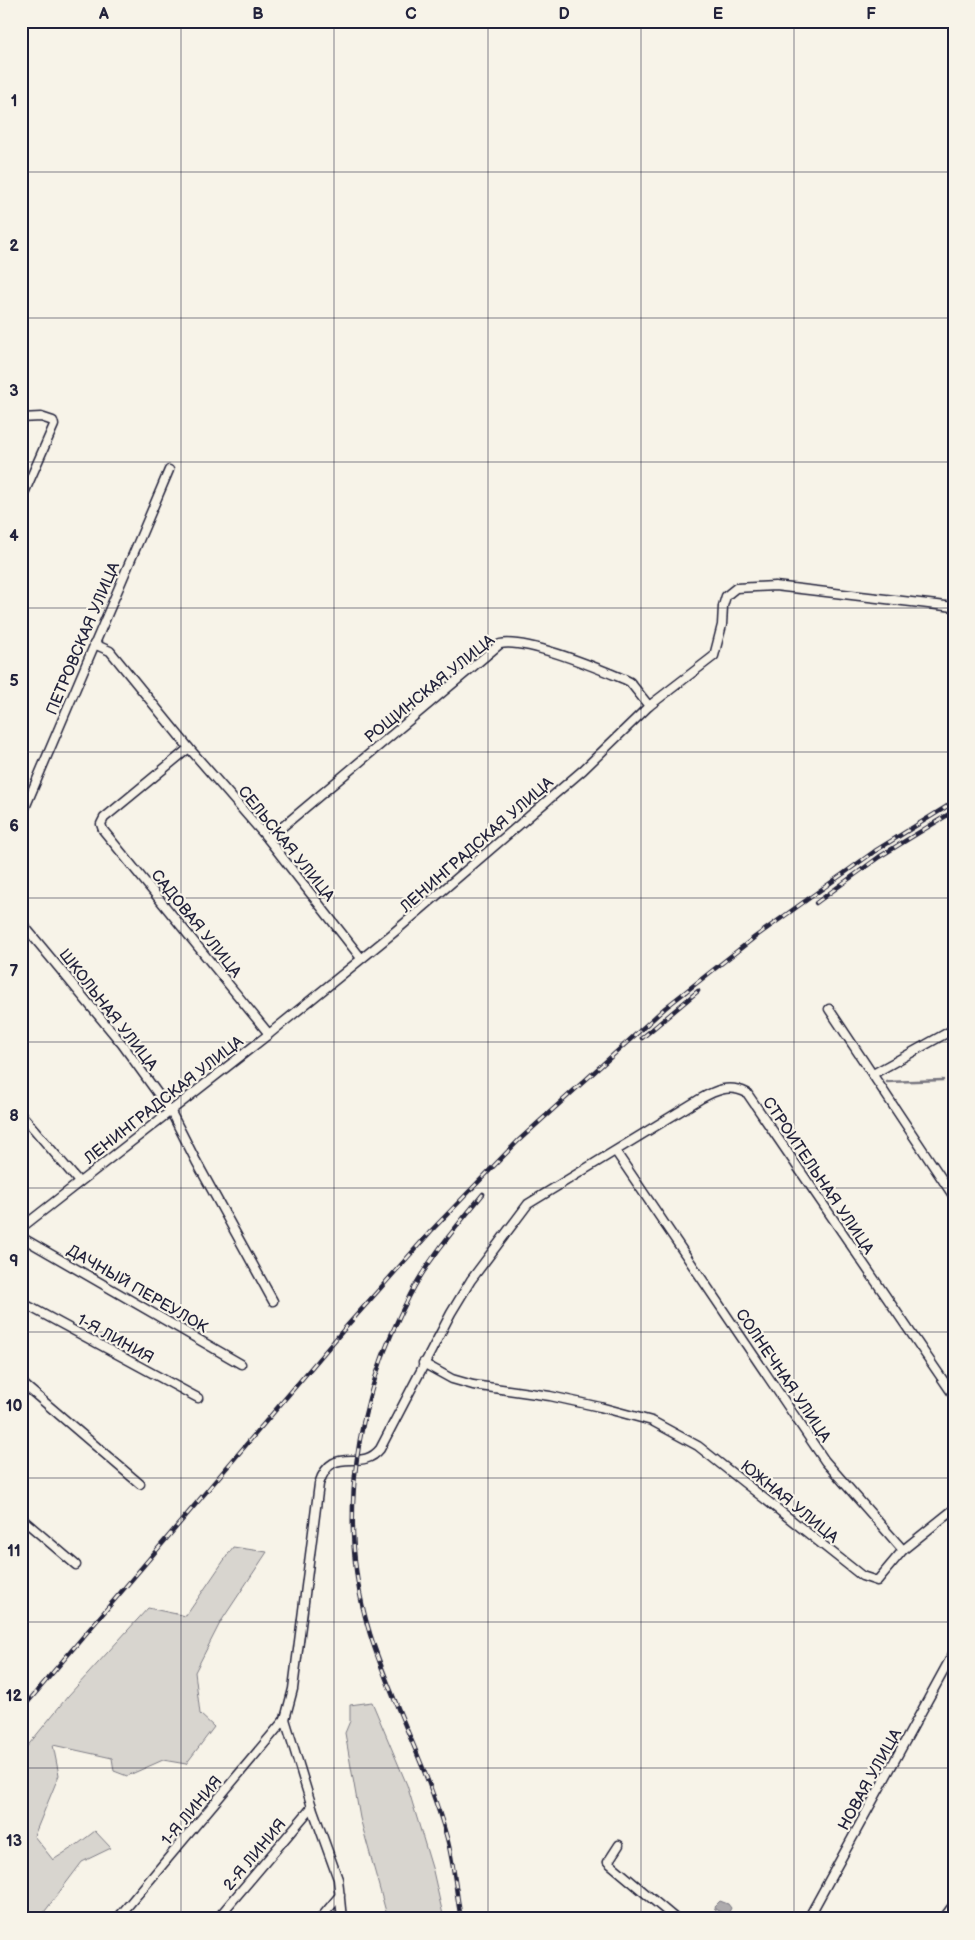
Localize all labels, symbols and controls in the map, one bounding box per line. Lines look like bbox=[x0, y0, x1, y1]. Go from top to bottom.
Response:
text: A bbox=[98, 5, 109, 24]
text: B bbox=[252, 5, 264, 24]
text: C bbox=[405, 5, 417, 24]
text: D bbox=[558, 5, 570, 24]
text: E bbox=[713, 5, 723, 24]
text: F bbox=[866, 5, 876, 24]
text: 1 bbox=[11, 92, 17, 111]
text: 2 bbox=[9, 237, 19, 256]
text: 3 bbox=[9, 382, 19, 401]
text: 4 bbox=[9, 527, 19, 546]
street label: ПЕТРОВСКАЯ УЛИЦА bbox=[43, 559, 124, 718]
street label: РОЩИНСКАЯ УЛИЦА bbox=[361, 631, 499, 747]
text: 5 bbox=[9, 672, 19, 691]
street label: ЛЕНИНГРАДСКАЯ УЛИЦА bbox=[396, 773, 558, 917]
street label: СЕЛЬСКАЯ УЛИЦА bbox=[234, 782, 338, 906]
text: 6 bbox=[9, 817, 19, 836]
street label: САДОВАЯ УЛИЦА bbox=[147, 866, 245, 982]
street label: ШКОЛЬНАЯ УЛИЦА bbox=[54, 945, 161, 1075]
text: 7 bbox=[10, 962, 19, 981]
street label: ЛЕНИНГРАДСКАЯ УЛИЦА bbox=[80, 1032, 248, 1169]
street label: СТРОИТЕЛЬНАЯ УЛИЦА bbox=[758, 1094, 878, 1258]
text: 8 bbox=[9, 1107, 19, 1126]
street label: ДАЧНЫЙ ПЕРЕУЛОК bbox=[63, 1241, 212, 1338]
text: 9 bbox=[9, 1252, 19, 1271]
street label: СОЛНЕЧНАЯ УЛИЦА bbox=[731, 1306, 835, 1446]
street label: 1-Я ЛИНИЯ bbox=[74, 1311, 157, 1368]
text: 10 bbox=[6, 1397, 22, 1416]
street label: ЮЖНАЯ УЛИЦА bbox=[736, 1457, 842, 1548]
text: 11 bbox=[7, 1542, 21, 1561]
text: 12 bbox=[6, 1687, 23, 1706]
street label: НОВАЯ УЛИЦА bbox=[835, 1725, 906, 1834]
street label: 1-Я ЛИНИЯ bbox=[158, 1772, 227, 1849]
street label: 2-Я ЛИНИЯ bbox=[220, 1815, 291, 1895]
text: 13 bbox=[6, 1832, 22, 1851]

